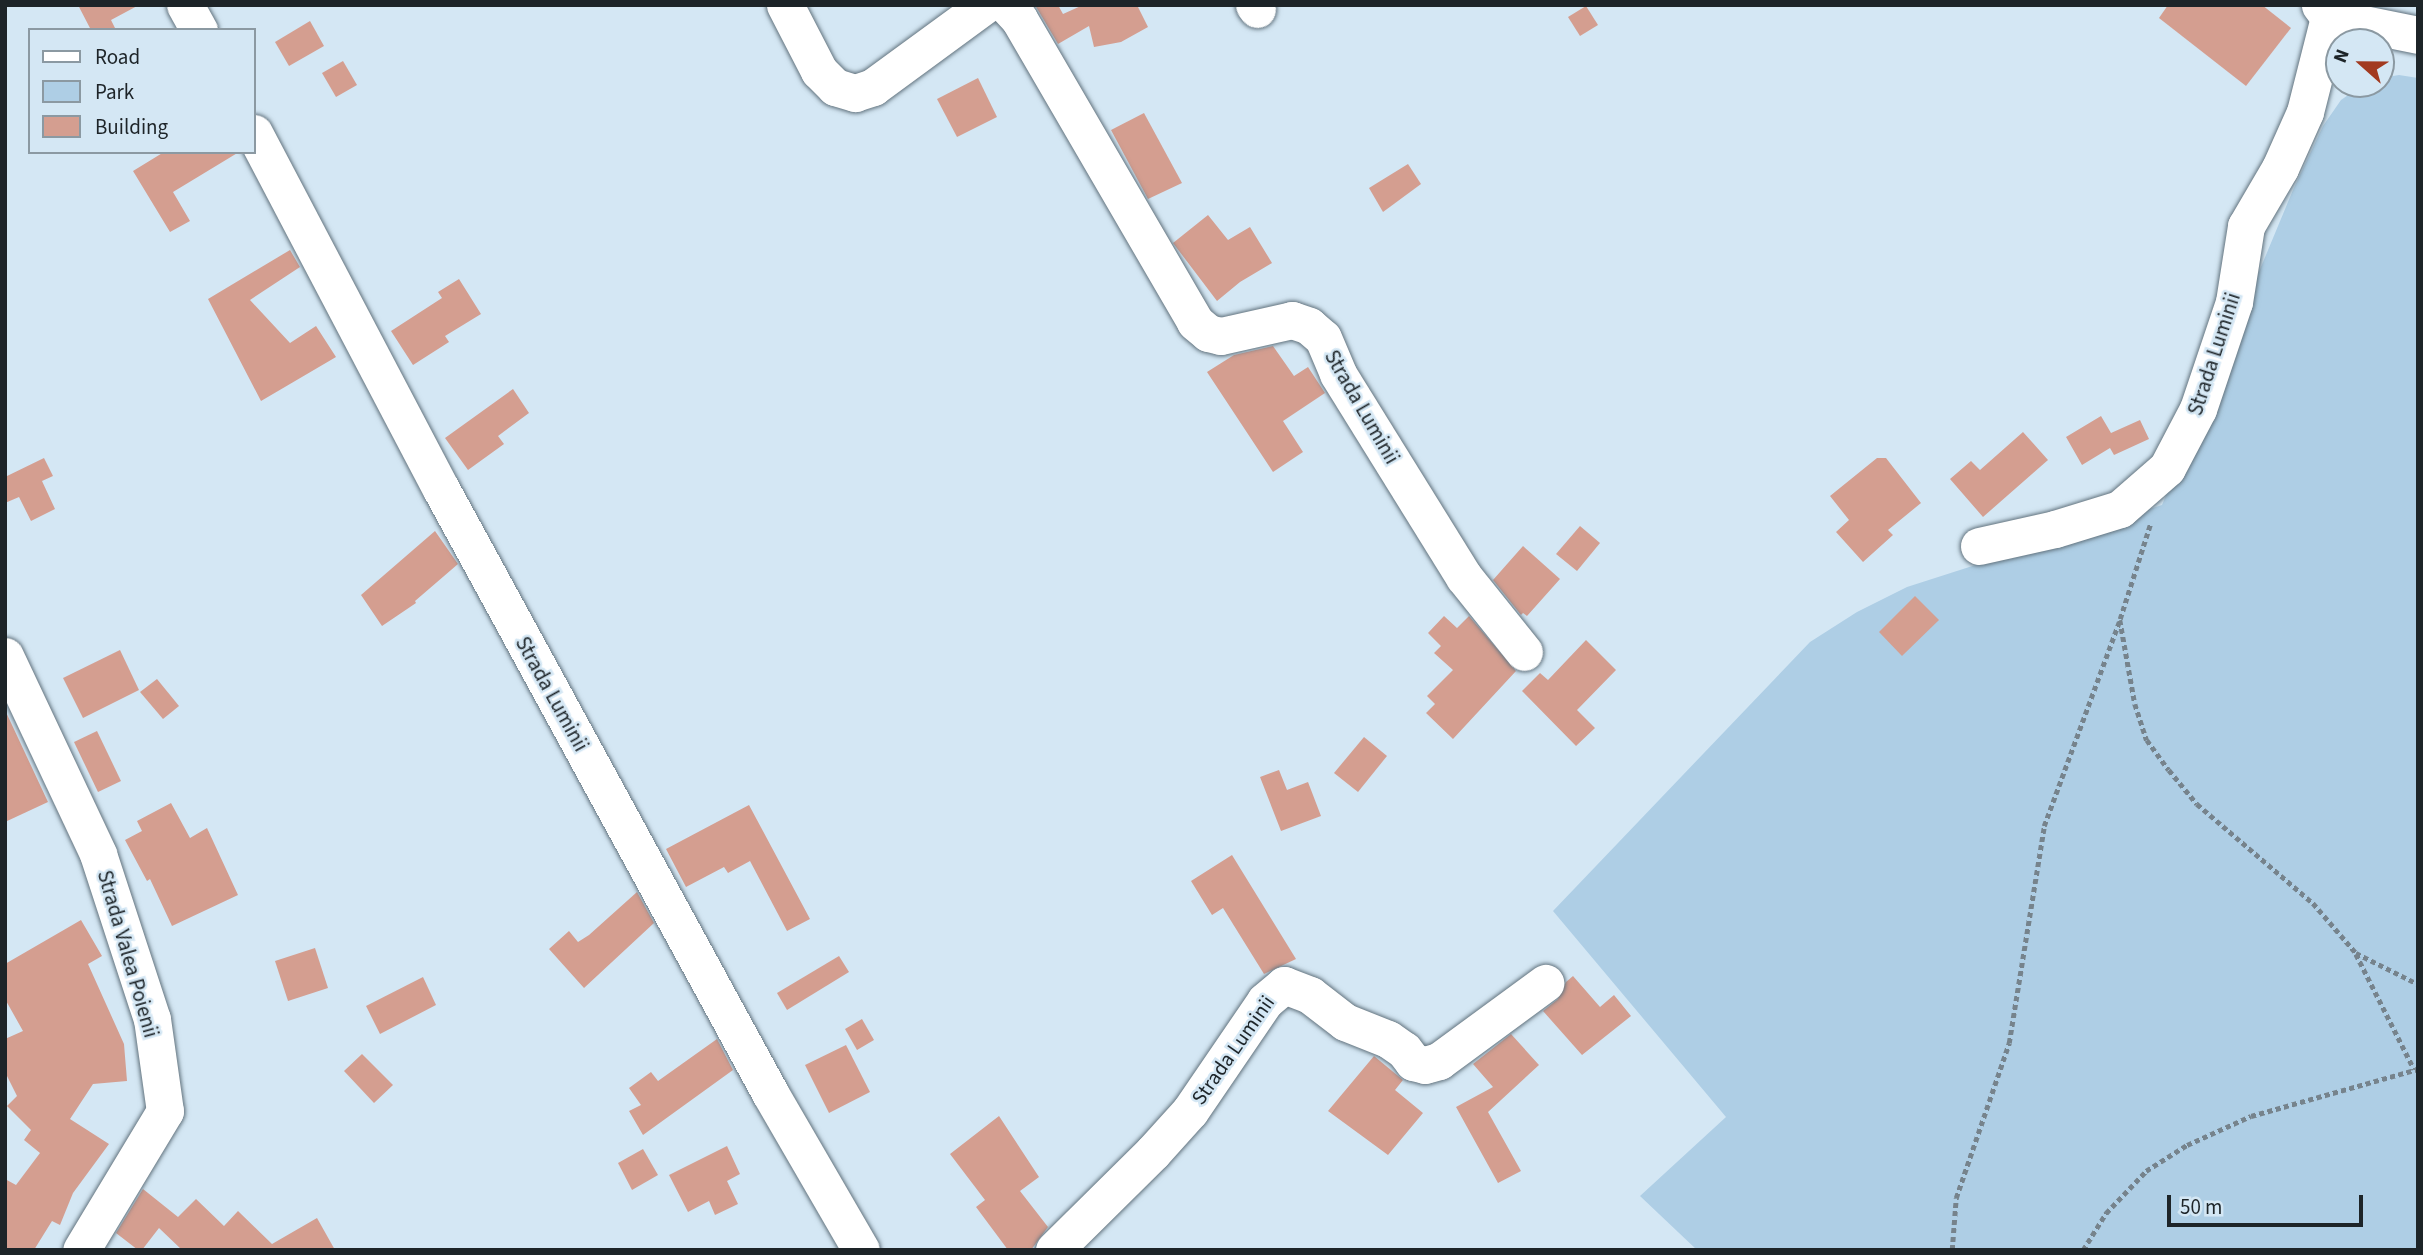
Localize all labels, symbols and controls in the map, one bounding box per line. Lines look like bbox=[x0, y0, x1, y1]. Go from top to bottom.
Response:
legend bbox=[28, 28, 256, 154]
north arrow bbox=[2325, 28, 2395, 98]
text: Road bbox=[95, 42, 140, 72]
text: N bbox=[2327, 45, 2357, 67]
text: Park bbox=[95, 77, 134, 107]
text: Building bbox=[95, 112, 168, 142]
street label: Strada Luminii bbox=[2182, 290, 2246, 418]
street label: Strada Luminii bbox=[1319, 346, 1405, 468]
street label: Strada Luminii bbox=[510, 632, 594, 756]
street label: Strada Valea Poienii bbox=[92, 867, 164, 1041]
street label: Strada Luminii bbox=[1186, 991, 1280, 1109]
scale bar bbox=[2171, 1182, 2367, 1226]
text: 50 m bbox=[2180, 1192, 2222, 1222]

